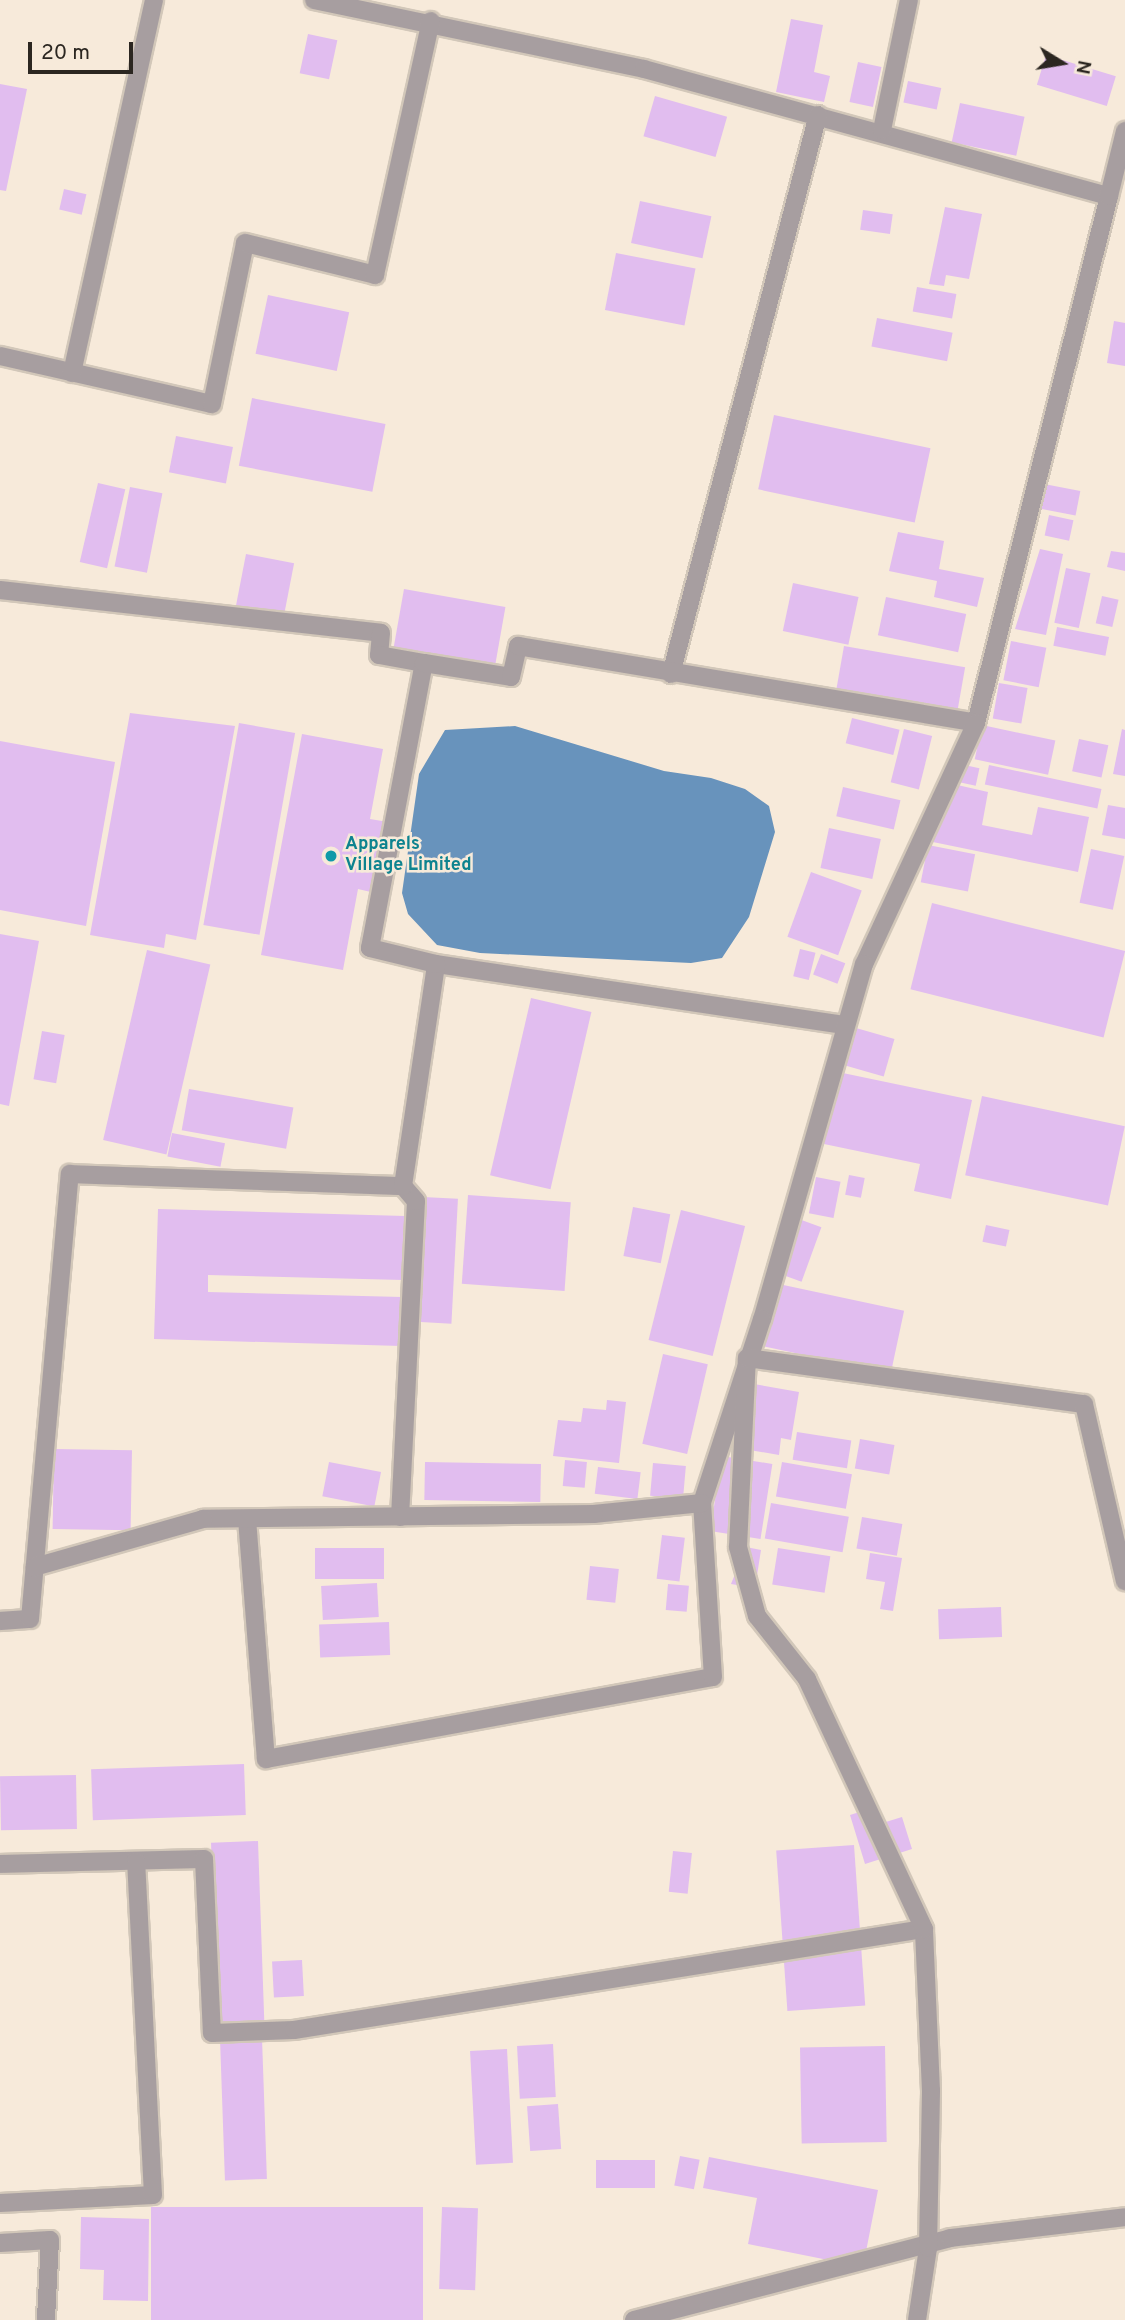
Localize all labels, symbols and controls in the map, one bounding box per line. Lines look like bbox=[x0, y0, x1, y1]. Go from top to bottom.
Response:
scale bar bbox=[32, 28, 136, 72]
north arrow bbox=[1027, 28, 1097, 98]
text: 20 m bbox=[41, 40, 90, 67]
text: N bbox=[1070, 58, 1096, 76]
place label: Apparels Village Limited bbox=[345, 835, 472, 878]
marker: Apparels Village Limited bbox=[323, 848, 339, 864]

